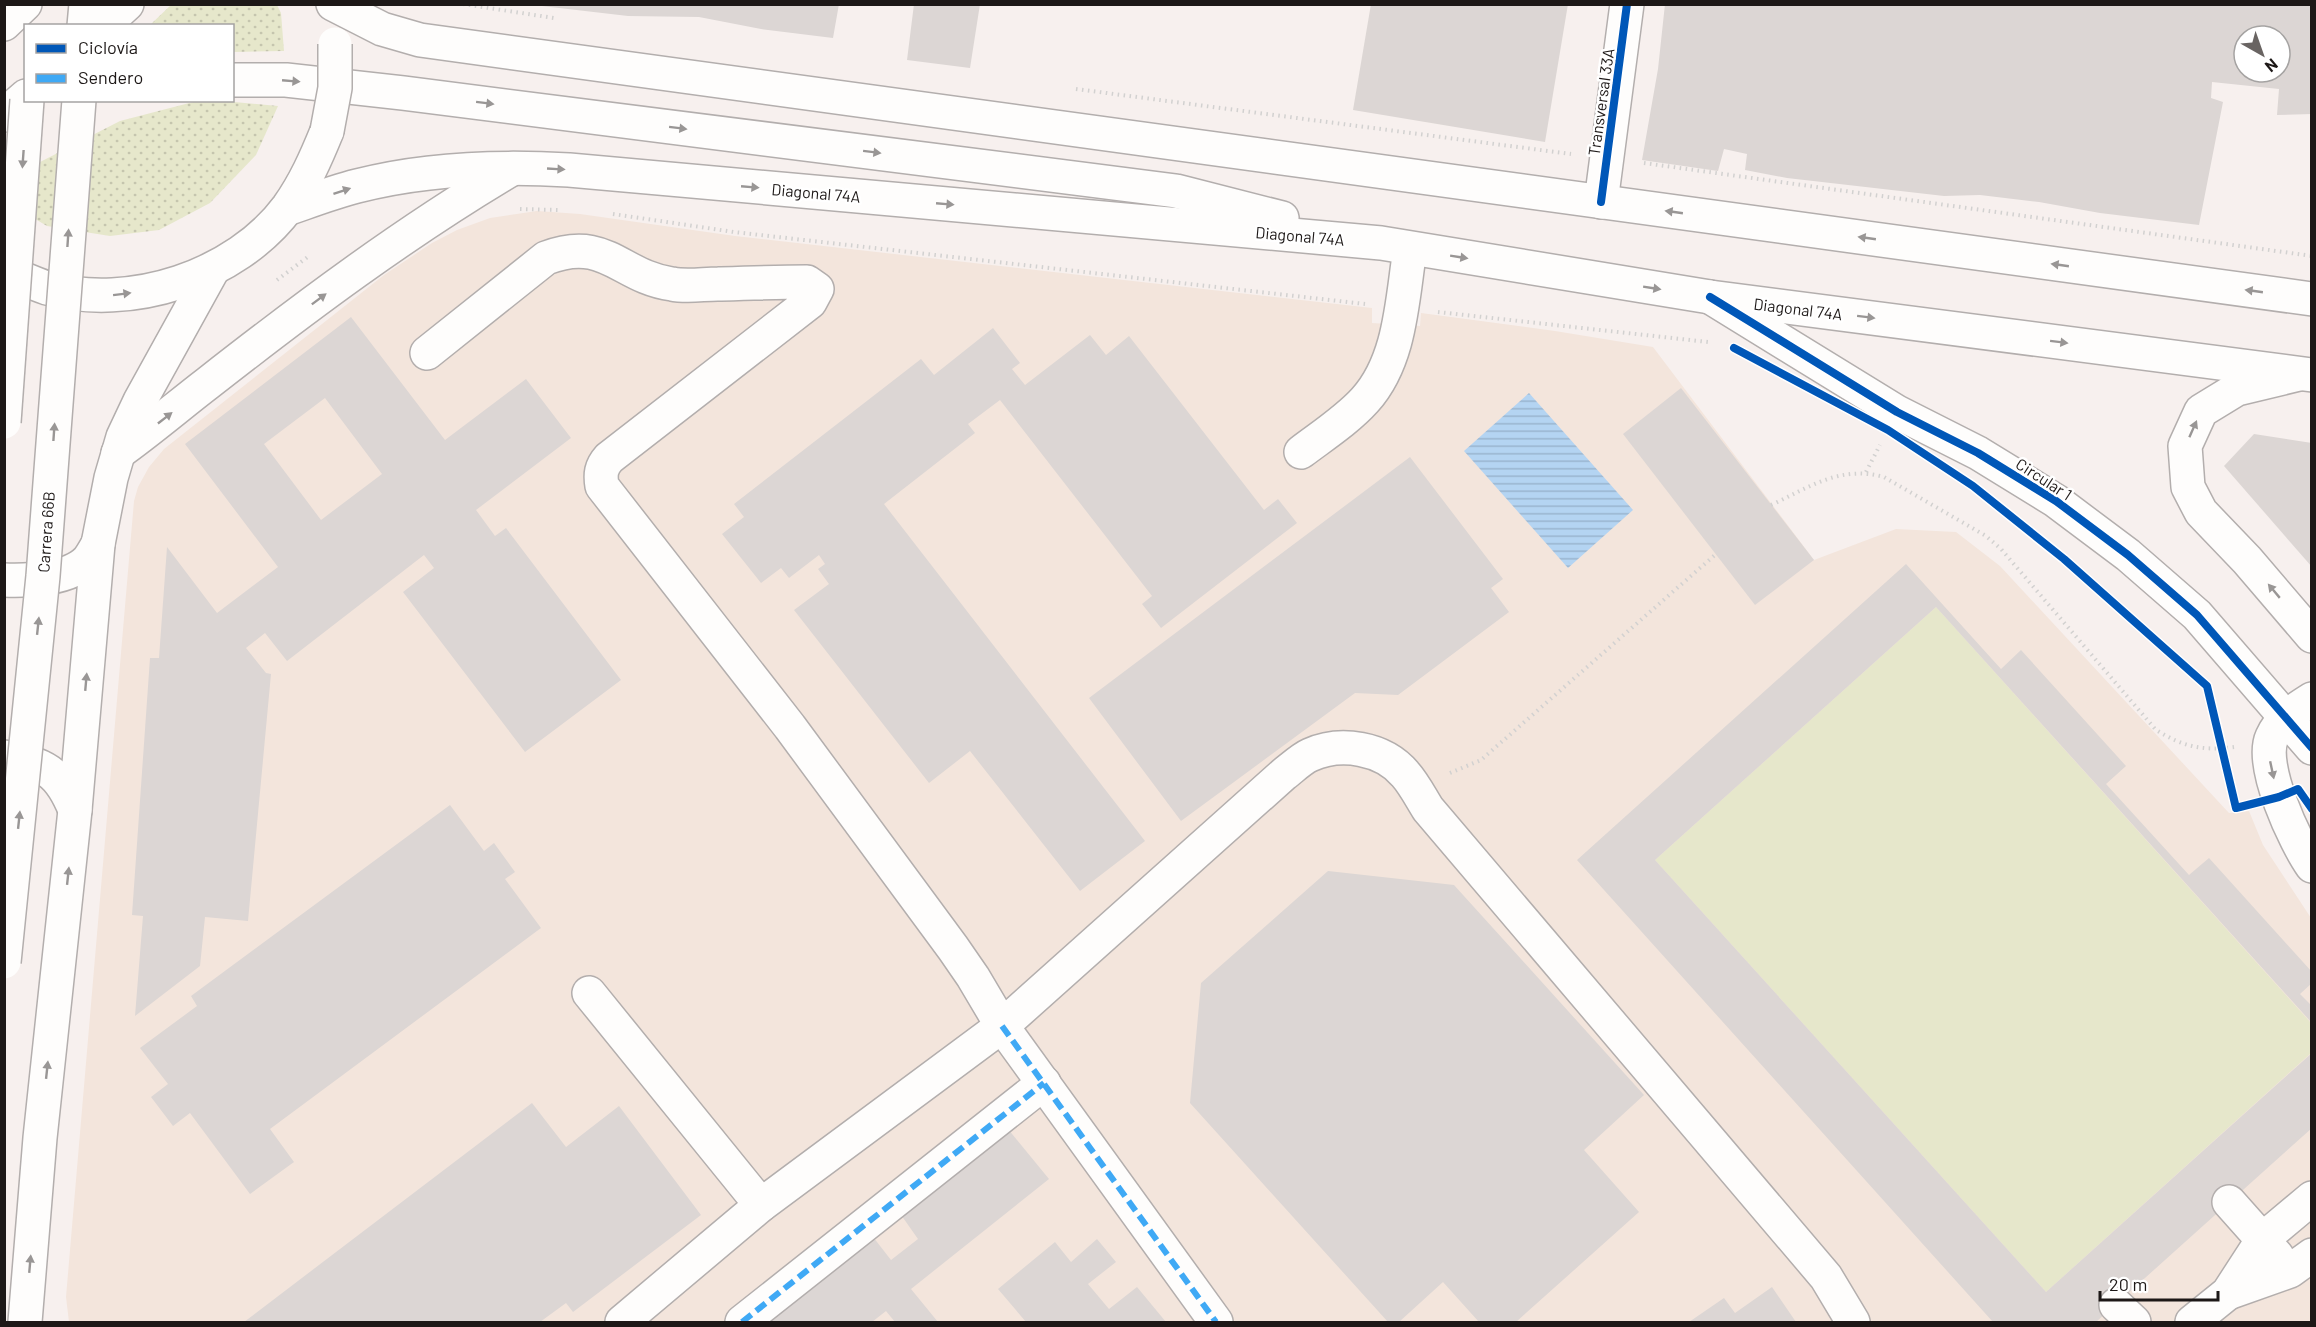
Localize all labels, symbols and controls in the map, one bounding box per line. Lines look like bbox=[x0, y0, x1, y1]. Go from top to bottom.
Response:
legend bbox=[24, 24, 234, 102]
north arrow bbox=[2232, 24, 2292, 84]
text: Ciclovía bbox=[78, 36, 138, 58]
street label: Transversal 33A bbox=[1584, 47, 1618, 157]
text: N bbox=[2262, 55, 2282, 77]
text: Sendero bbox=[78, 66, 143, 88]
one-way arrow bbox=[281, 76, 300, 86]
one-way arrow bbox=[475, 99, 494, 108]
one-way arrow bbox=[669, 123, 688, 133]
one-way arrow bbox=[862, 148, 881, 157]
one-way arrow bbox=[19, 149, 28, 168]
one-way arrow bbox=[547, 164, 566, 174]
street label: Diagonal 74A bbox=[771, 179, 862, 206]
one-way arrow bbox=[741, 182, 760, 192]
one-way arrow bbox=[333, 186, 351, 195]
one-way arrow bbox=[935, 199, 954, 209]
one-way arrow bbox=[1664, 208, 1683, 217]
street label: Diagonal 74A bbox=[1255, 222, 1346, 249]
one-way arrow bbox=[63, 228, 73, 247]
one-way arrow bbox=[1857, 234, 1876, 243]
one-way arrow bbox=[1450, 253, 1469, 262]
one-way arrow bbox=[2051, 260, 2070, 269]
one-way arrow bbox=[1643, 284, 1662, 293]
one-way arrow bbox=[2244, 286, 2263, 296]
one-way arrow bbox=[113, 289, 132, 298]
one-way arrow bbox=[312, 294, 327, 306]
street label: Diagonal 74A bbox=[1753, 294, 1844, 323]
one-way arrow bbox=[1856, 313, 1875, 322]
one-way arrow bbox=[2050, 338, 2069, 347]
one-way arrow bbox=[157, 412, 173, 425]
one-way arrow bbox=[2188, 420, 2198, 438]
one-way arrow bbox=[49, 423, 58, 442]
street label: Circular 1 bbox=[2013, 453, 2076, 504]
street label: Carrera 66B bbox=[33, 491, 58, 573]
one-way arrow bbox=[2267, 583, 2280, 599]
one-way arrow bbox=[33, 617, 43, 636]
one-way arrow bbox=[81, 672, 91, 691]
one-way arrow bbox=[2268, 761, 2277, 780]
one-way arrow bbox=[14, 811, 24, 830]
one-way arrow bbox=[63, 866, 73, 885]
one-way arrow bbox=[42, 1060, 52, 1079]
one-way arrow bbox=[25, 1255, 35, 1274]
scale bar bbox=[2100, 1264, 2218, 1302]
text: 20 m bbox=[2109, 1273, 2147, 1295]

